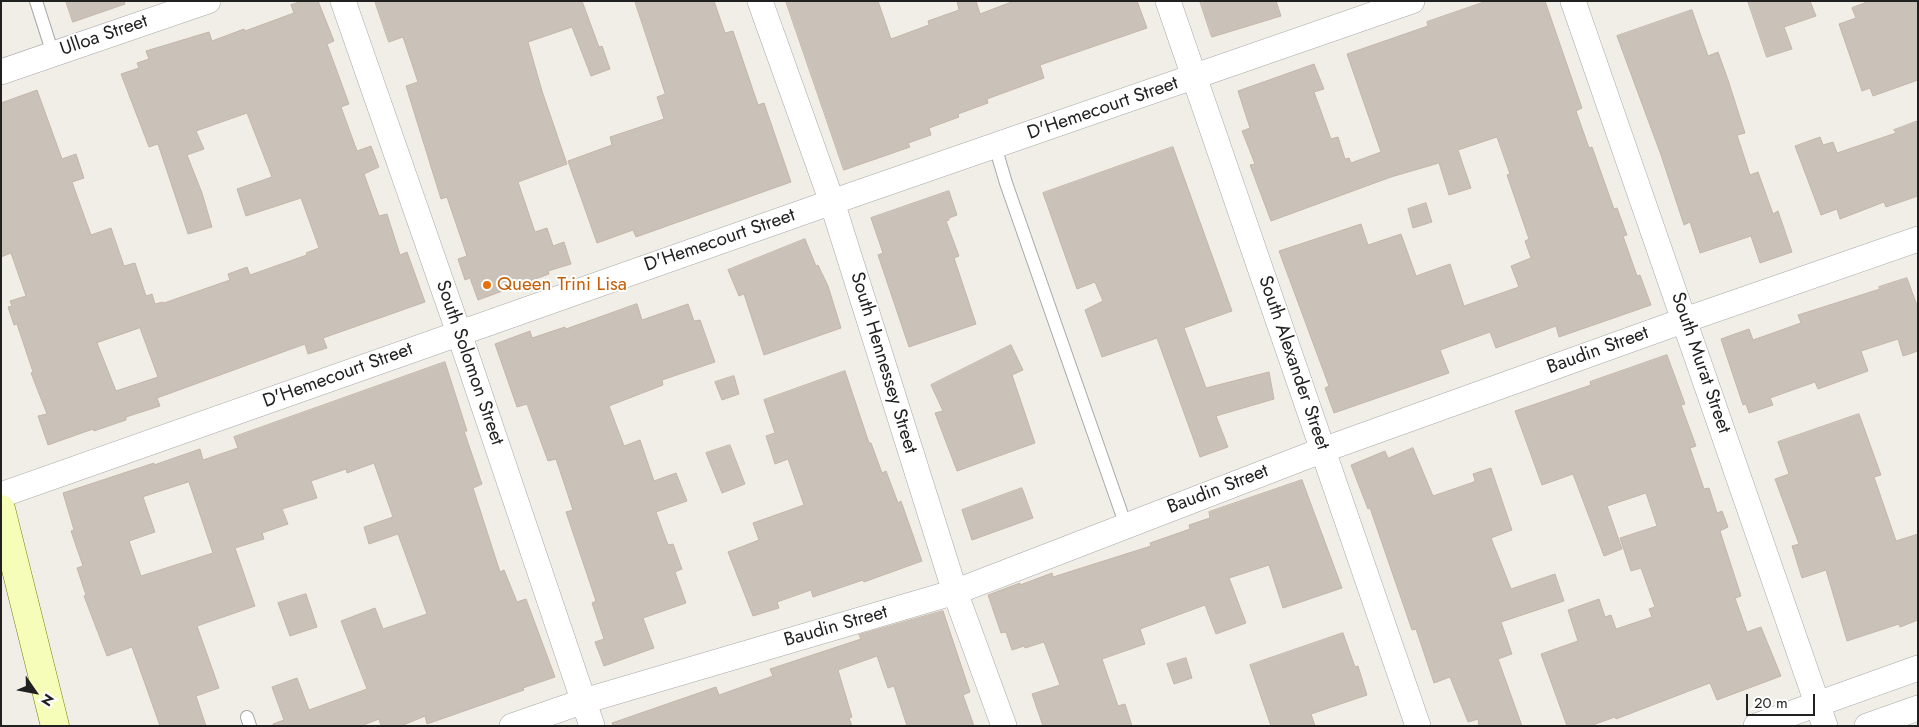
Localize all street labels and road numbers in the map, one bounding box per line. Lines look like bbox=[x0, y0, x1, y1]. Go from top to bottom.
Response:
street label: Ulloa Street bbox=[57, 10, 151, 62]
street label: D'Hemecourt Street bbox=[1025, 73, 1181, 145]
street label: D'Hemecourt Street bbox=[642, 205, 798, 277]
street label: South Hennessey Street bbox=[845, 270, 921, 456]
street label: South Alexander Street bbox=[1252, 273, 1334, 453]
street label: South Solomon Street bbox=[430, 278, 508, 448]
street label: South Murat Street bbox=[1665, 290, 1735, 436]
street label: Baudin Street bbox=[1544, 322, 1652, 380]
street label: D'Hemecourt Street bbox=[260, 338, 416, 414]
street label: Baudin Street bbox=[1164, 460, 1272, 520]
street label: Baudin Street bbox=[782, 601, 890, 653]

